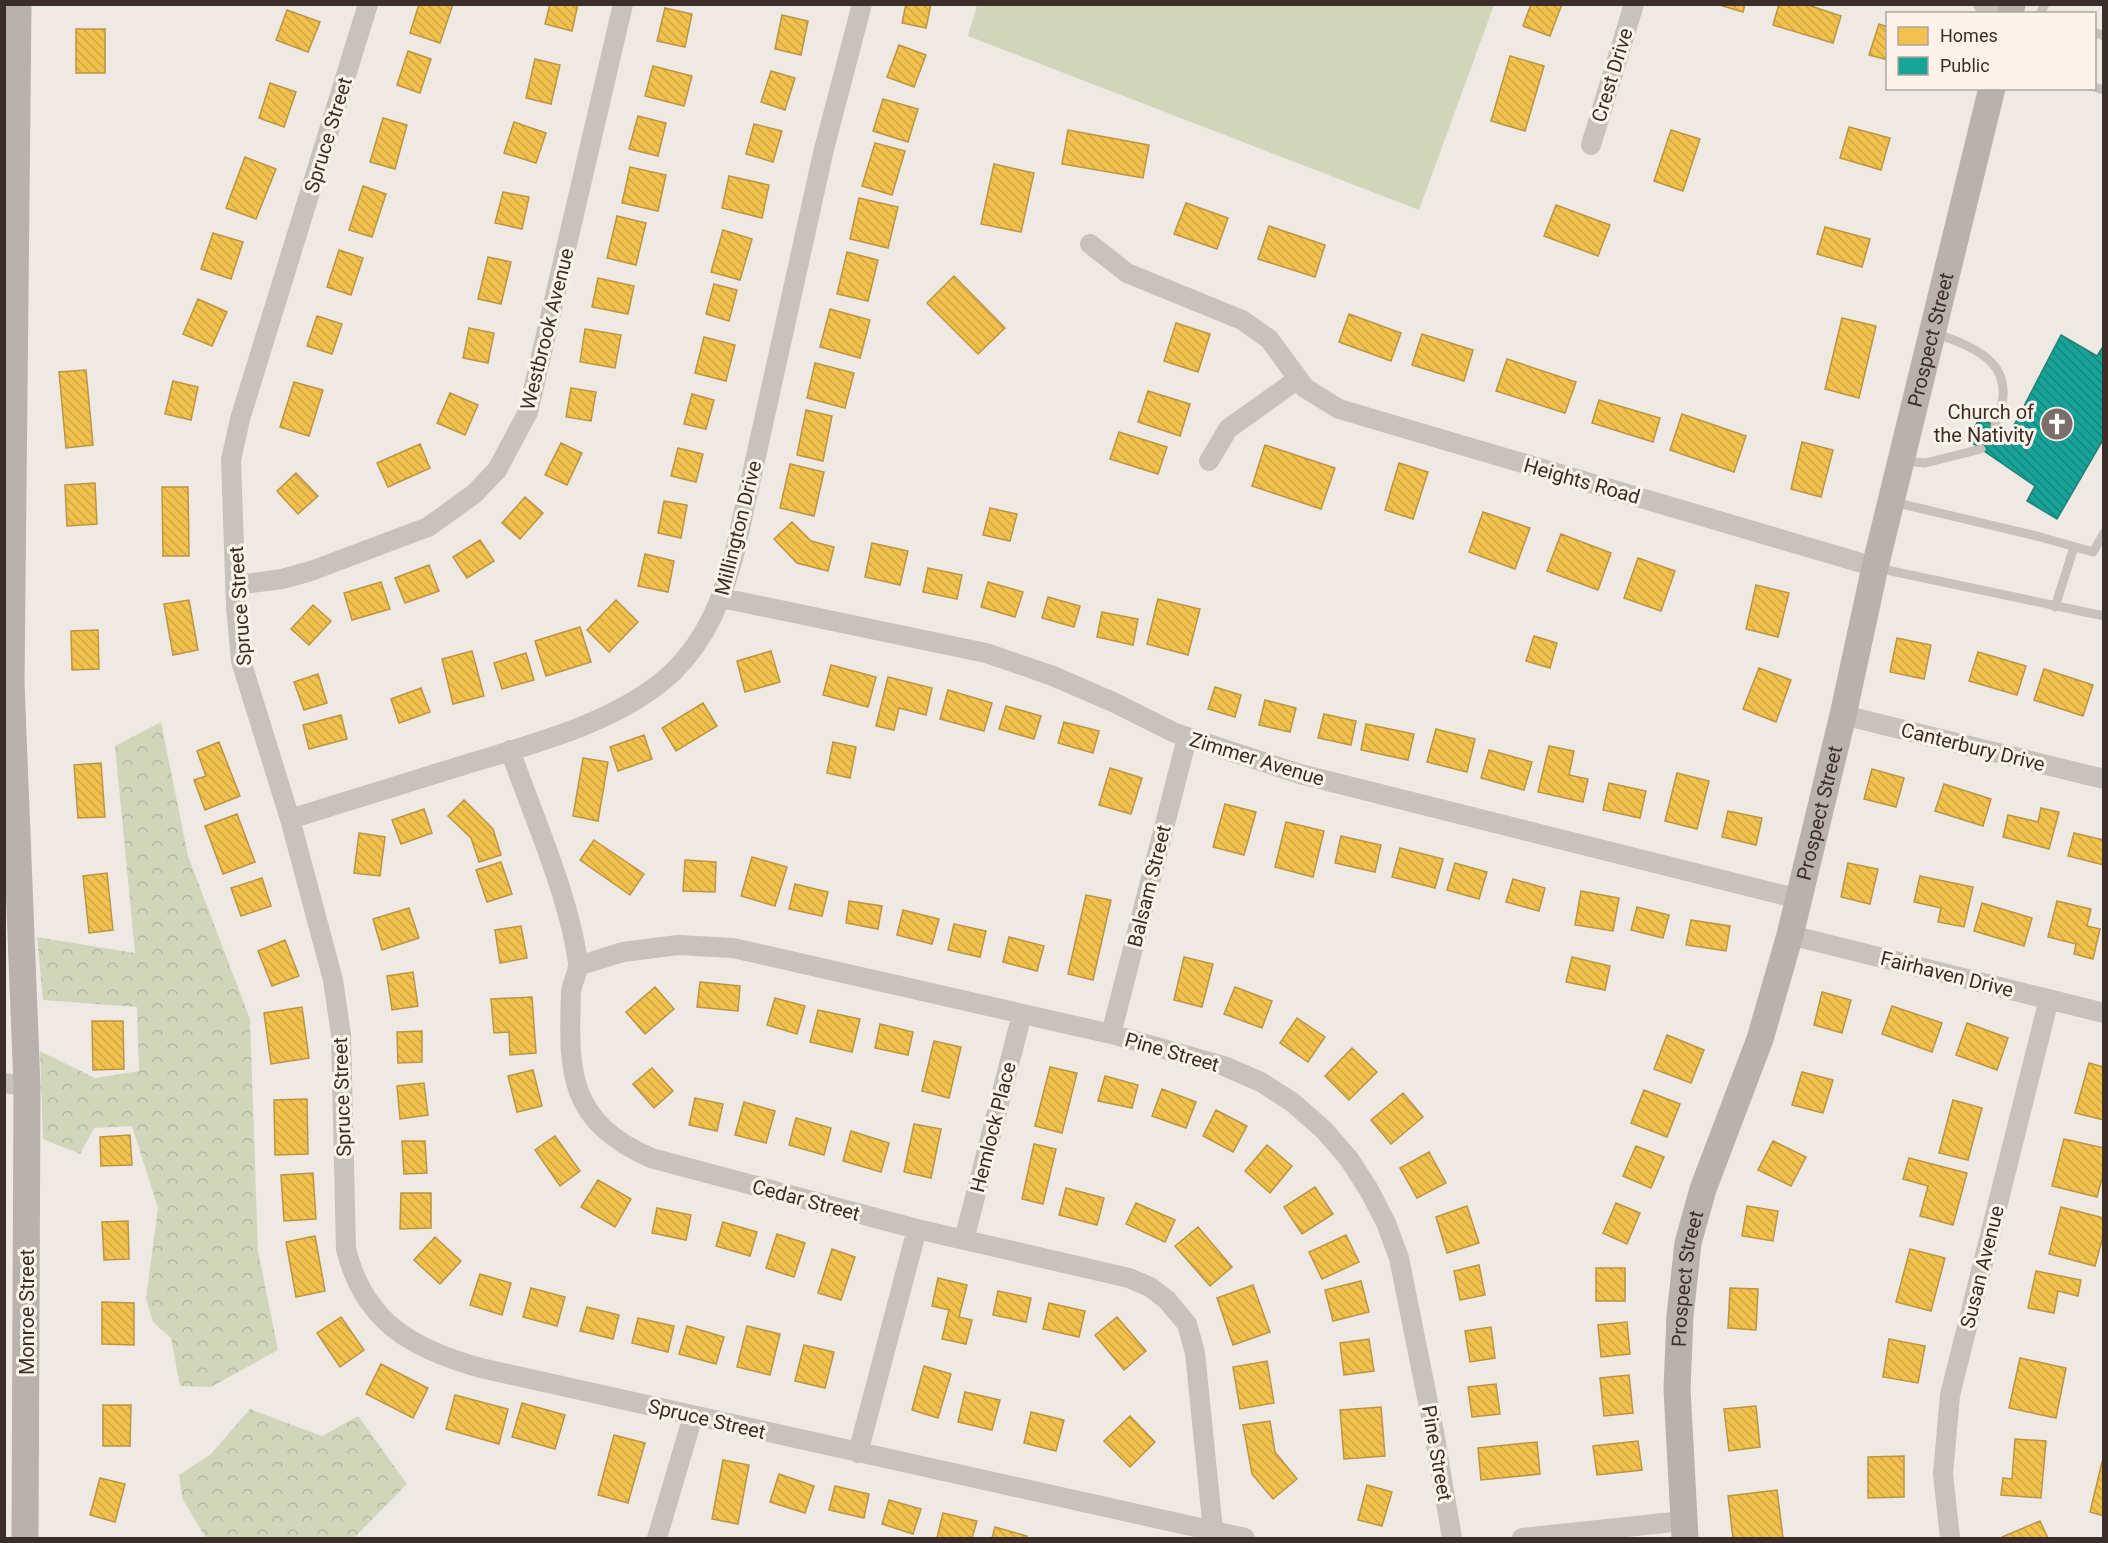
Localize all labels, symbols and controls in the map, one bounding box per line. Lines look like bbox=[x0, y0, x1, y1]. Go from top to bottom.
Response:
legend bbox=[1886, 12, 2096, 90]
street label: Crest Drive bbox=[1586, 25, 1638, 125]
text: Homes bbox=[1940, 25, 1998, 46]
text: Public bbox=[1940, 55, 1990, 76]
street label: Spruce Street bbox=[299, 74, 357, 196]
street label: Westbrook Avenue bbox=[515, 246, 579, 412]
street label: Prospect Street bbox=[1903, 270, 1958, 410]
place label: Church of the Nativity bbox=[1934, 400, 2035, 447]
church icon: Church of the Nativity bbox=[2039, 406, 2075, 442]
street label: Heights Road bbox=[1521, 453, 1643, 509]
street label: Millington Drive bbox=[710, 458, 766, 598]
street label: Spruce Street bbox=[224, 545, 256, 667]
street label: Canterbury Drive bbox=[1899, 718, 2047, 776]
street label: Zimmer Avenue bbox=[1187, 727, 1327, 791]
street label: Prospect Street bbox=[1792, 743, 1847, 883]
street label: Balsam Street bbox=[1122, 823, 1176, 949]
street label: Fairhaven Drive bbox=[1878, 946, 2016, 1002]
street label: Pine Street bbox=[1122, 1027, 1222, 1077]
street label: Spruce Street bbox=[328, 1037, 356, 1157]
street label: Hemlock Place bbox=[965, 1059, 1021, 1195]
street label: Cedar Street bbox=[750, 1174, 862, 1226]
street label: Susan Avenue bbox=[1955, 1203, 2009, 1331]
street label: Prospect Street bbox=[1667, 1208, 1708, 1348]
street label: Monroe Street bbox=[15, 1249, 39, 1375]
street label: Spruce Street bbox=[646, 1394, 768, 1444]
street label: Pine Street bbox=[1417, 1403, 1457, 1503]

